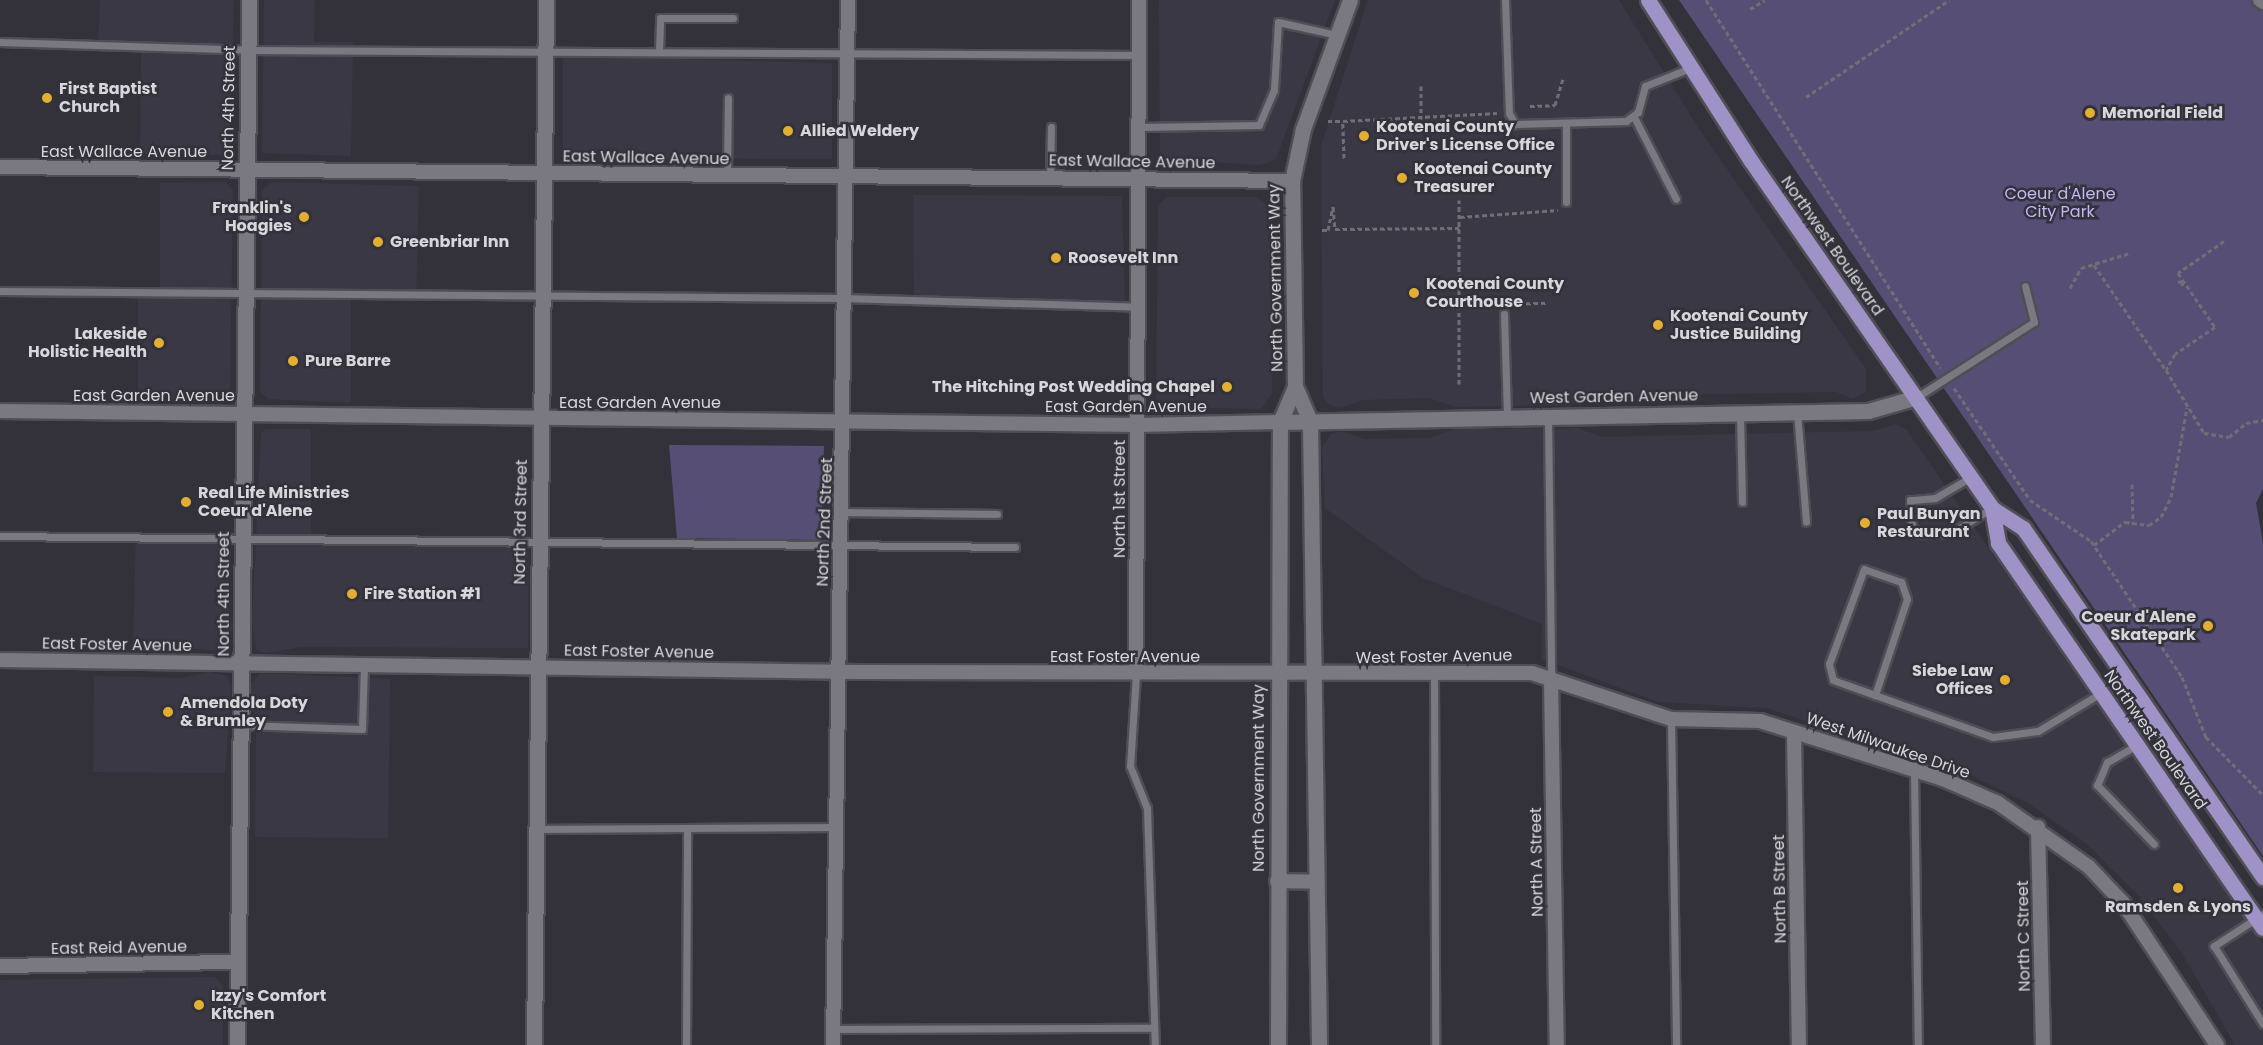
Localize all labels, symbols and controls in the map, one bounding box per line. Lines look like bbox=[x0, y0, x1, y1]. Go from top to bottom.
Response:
street label: North 4th Street bbox=[218, 45, 240, 171]
place label: First Baptist Church bbox=[59, 79, 157, 117]
marker: First Baptist Church bbox=[40, 91, 54, 105]
place label: Memorial Field bbox=[2102, 103, 2223, 123]
marker: Memorial Field bbox=[2083, 106, 2097, 120]
place label: Kootenai County Driver's License Office bbox=[1376, 117, 1555, 155]
place label: Allied Weldery bbox=[800, 121, 919, 141]
marker: Allied Weldery bbox=[781, 124, 795, 138]
marker: Kootenai County Driver's License Office bbox=[1357, 129, 1371, 143]
street label: East Wallace Avenue bbox=[41, 142, 207, 162]
street label: East Wallace Avenue bbox=[563, 147, 729, 169]
street label: East Wallace Avenue bbox=[1049, 151, 1215, 173]
place label: Kootenai County Treasurer bbox=[1414, 159, 1552, 197]
marker: Kootenai County Treasurer bbox=[1395, 171, 1409, 185]
street label: Northwest Boulevard bbox=[1777, 173, 1887, 319]
street label: North Government Way bbox=[1265, 184, 1287, 372]
park label: Coeur d'Alene City Park bbox=[2004, 184, 2116, 222]
place label: Franklin's Hoagies bbox=[212, 198, 292, 236]
marker: Franklin's Hoagies bbox=[297, 210, 311, 224]
place label: Greenbriar Inn bbox=[390, 232, 509, 252]
marker: Greenbriar Inn bbox=[371, 235, 385, 249]
place label: Roosevelt Inn bbox=[1068, 248, 1178, 268]
marker: Roosevelt Inn bbox=[1049, 251, 1063, 265]
place label: Kootenai County Courthouse bbox=[1426, 274, 1564, 312]
marker: Kootenai County Courthouse bbox=[1407, 286, 1421, 300]
place label: Kootenai County Justice Building bbox=[1670, 306, 1808, 344]
marker: Kootenai County Justice Building bbox=[1651, 318, 1665, 332]
place label: Lakeside Holistic Health bbox=[28, 324, 147, 362]
marker: Lakeside Holistic Health bbox=[152, 336, 166, 350]
place label: Pure Barre bbox=[305, 351, 391, 371]
marker: Pure Barre bbox=[286, 354, 300, 368]
place label: The Hitching Post Wedding Chapel bbox=[932, 377, 1215, 397]
marker: The Hitching Post Wedding Chapel bbox=[1220, 380, 1234, 394]
street label: East Garden Avenue bbox=[73, 386, 235, 406]
street label: West Garden Avenue bbox=[1530, 386, 1698, 408]
street label: East Garden Avenue bbox=[559, 393, 721, 413]
street label: East Garden Avenue bbox=[1045, 397, 1207, 417]
street label: North 1st Street bbox=[1110, 440, 1130, 558]
street label: North 2nd Street bbox=[813, 457, 837, 587]
street label: North 3rd Street bbox=[510, 459, 532, 585]
place label: Real Life Ministries Coeur d'Alene bbox=[198, 483, 349, 521]
marker: Real Life Ministries Coeur d'Alene bbox=[179, 495, 193, 509]
place label: Paul Bunyan Restaurant bbox=[1877, 504, 1981, 542]
marker: Paul Bunyan Restaurant bbox=[1858, 516, 1872, 530]
street label: North 4th Street bbox=[214, 531, 234, 657]
place label: Fire Station #1 bbox=[364, 584, 481, 604]
marker: Fire Station #1 bbox=[345, 587, 359, 601]
place label: Coeur d'Alene Skatepark bbox=[2081, 607, 2196, 645]
marker: Coeur d'Alene Skatepark bbox=[2201, 619, 2215, 633]
street label: East Foster Avenue bbox=[42, 634, 192, 656]
street label: East Foster Avenue bbox=[564, 641, 714, 663]
street label: West Foster Avenue bbox=[1355, 646, 1513, 668]
street label: East Foster Avenue bbox=[1050, 647, 1200, 667]
place label: Siebe Law Offices bbox=[1912, 661, 1993, 699]
street label: Northwest Boulevard bbox=[2100, 667, 2210, 813]
marker: Siebe Law Offices bbox=[1998, 673, 2012, 687]
street label: North Government Way bbox=[1249, 684, 1269, 872]
place label: Amendola Doty & Brumley bbox=[180, 693, 308, 731]
marker: Amendola Doty & Brumley bbox=[161, 705, 175, 719]
street label: West Milwaukee Drive bbox=[1803, 709, 1973, 783]
street label: North A Street bbox=[1526, 807, 1548, 917]
street label: North B Street bbox=[1769, 834, 1791, 944]
street label: North C Street bbox=[2013, 880, 2035, 992]
marker: Ramsden & Lyons bbox=[2171, 881, 2185, 895]
place label: Ramsden & Lyons bbox=[2105, 897, 2251, 917]
street label: East Reid Avenue bbox=[51, 937, 187, 959]
place label: Izzy's Comfort Kitchen bbox=[211, 986, 326, 1024]
marker: Izzy's Comfort Kitchen bbox=[192, 998, 206, 1012]

